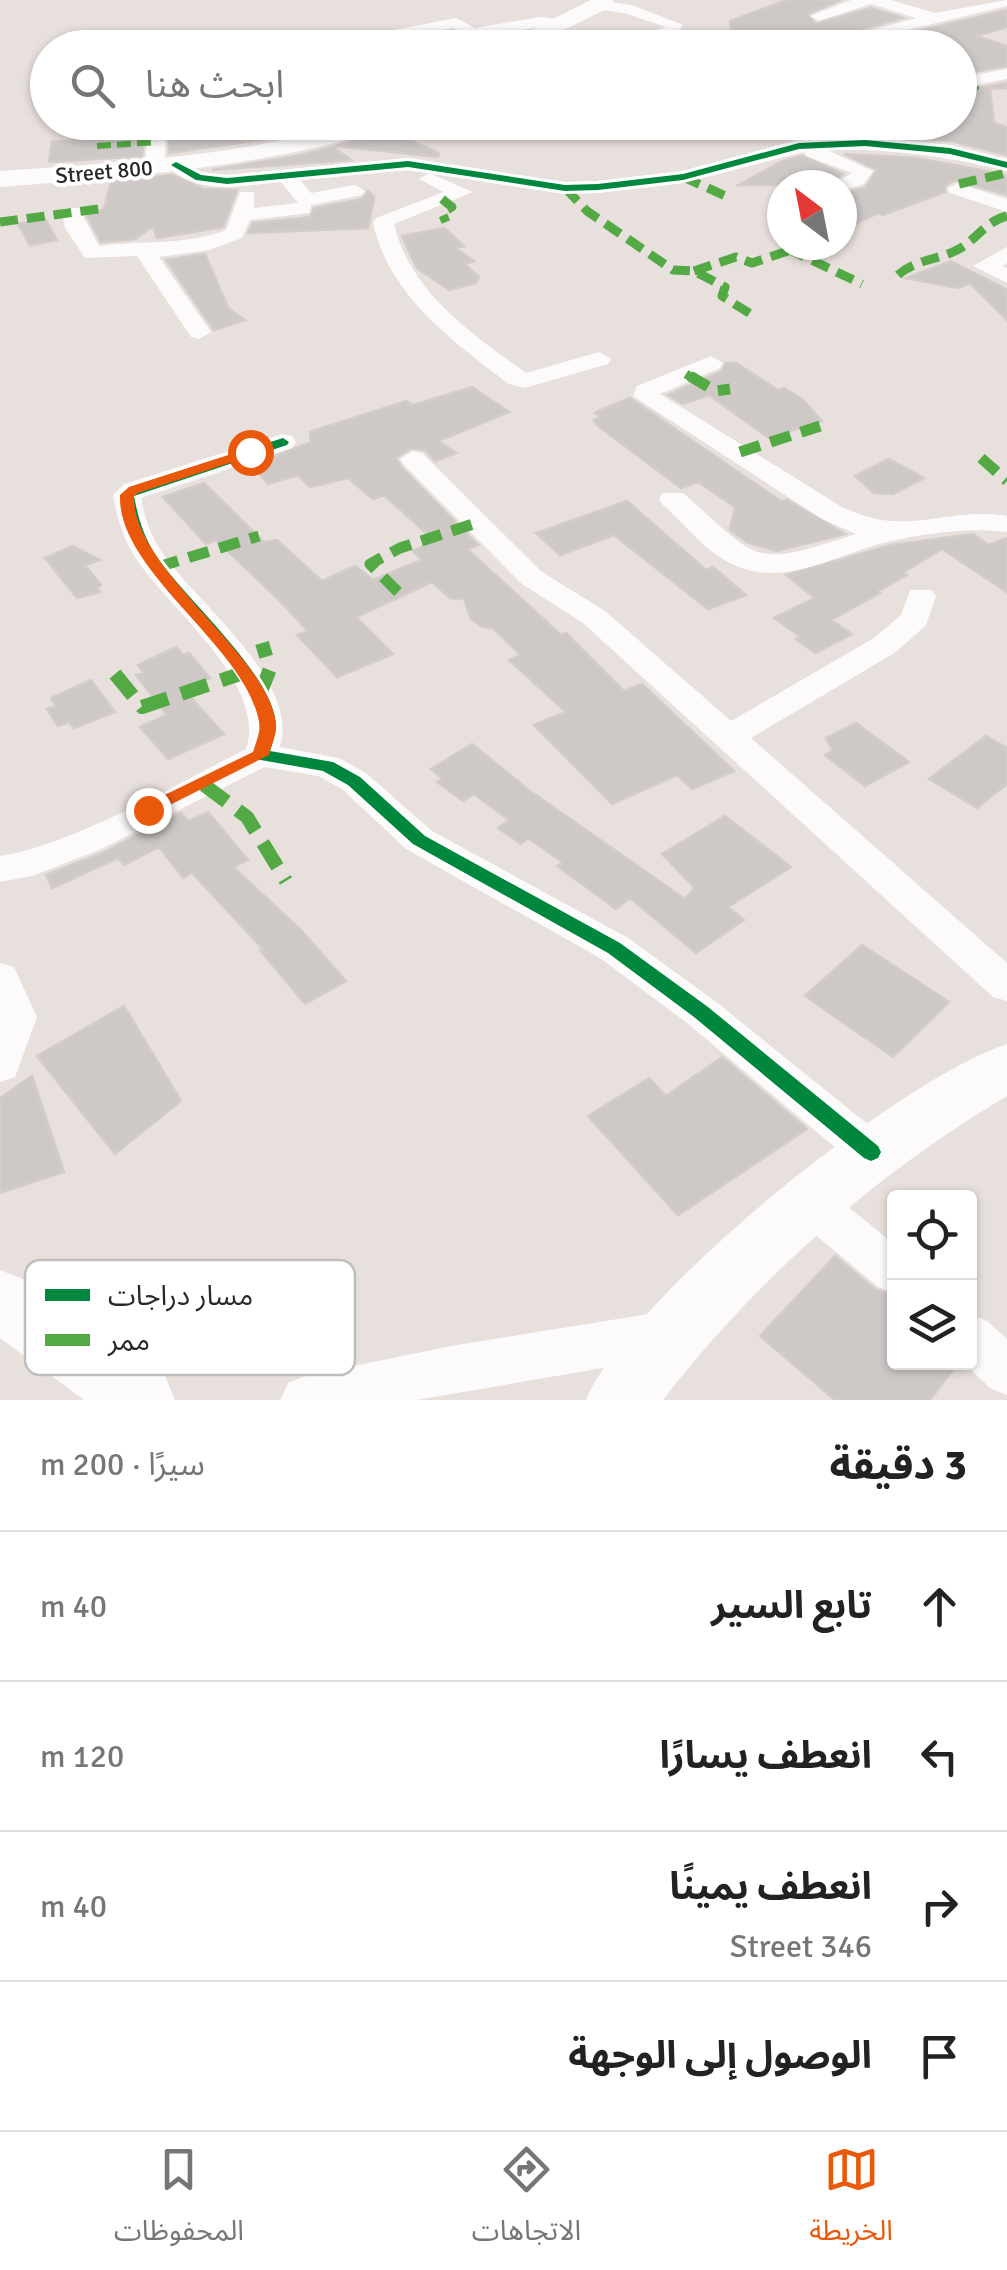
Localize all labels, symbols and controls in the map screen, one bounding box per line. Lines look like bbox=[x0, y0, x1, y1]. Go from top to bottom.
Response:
search box bbox=[30, 30, 977, 140]
icon: search bbox=[65, 58, 120, 113]
text: ابحث هنا bbox=[145, 61, 284, 108]
street label: Street 800 bbox=[54, 154, 154, 189]
north arrow bbox=[767, 170, 857, 260]
route start bbox=[228, 430, 274, 476]
route end bbox=[126, 788, 172, 834]
map controls bbox=[887, 1190, 977, 1370]
button: locate bbox=[887, 1190, 977, 1280]
legend bbox=[25, 1260, 355, 1375]
text: مسار دراجات bbox=[108, 1279, 253, 1313]
button: layers bbox=[887, 1280, 977, 1370]
text: ممر bbox=[107, 1324, 150, 1358]
text: 3 دقيقة bbox=[829, 1440, 967, 1491]
text: سيرًا · 200 m bbox=[40, 1445, 205, 1484]
icon: ahead bbox=[912, 1579, 967, 1634]
text: تابع السير bbox=[711, 1582, 872, 1629]
text: 40 m bbox=[40, 1587, 107, 1626]
icon: left bbox=[912, 1729, 967, 1784]
text: انعطف يسارًا bbox=[660, 1732, 872, 1779]
text: 120 m bbox=[40, 1737, 124, 1776]
text: انعطف يمينًا bbox=[669, 1863, 872, 1910]
icon: right bbox=[912, 1879, 967, 1934]
text: 40 m bbox=[40, 1887, 107, 1926]
text: Street 346 bbox=[730, 1927, 872, 1966]
icon: arrive bbox=[912, 2029, 967, 2084]
text: الوصول إلى الوجهة bbox=[568, 2032, 872, 2079]
tab: المحفوظات bbox=[114, 2142, 244, 2261]
tab: الاتجاهات bbox=[472, 2142, 581, 2261]
tab: الخريطة bbox=[809, 2142, 893, 2261]

